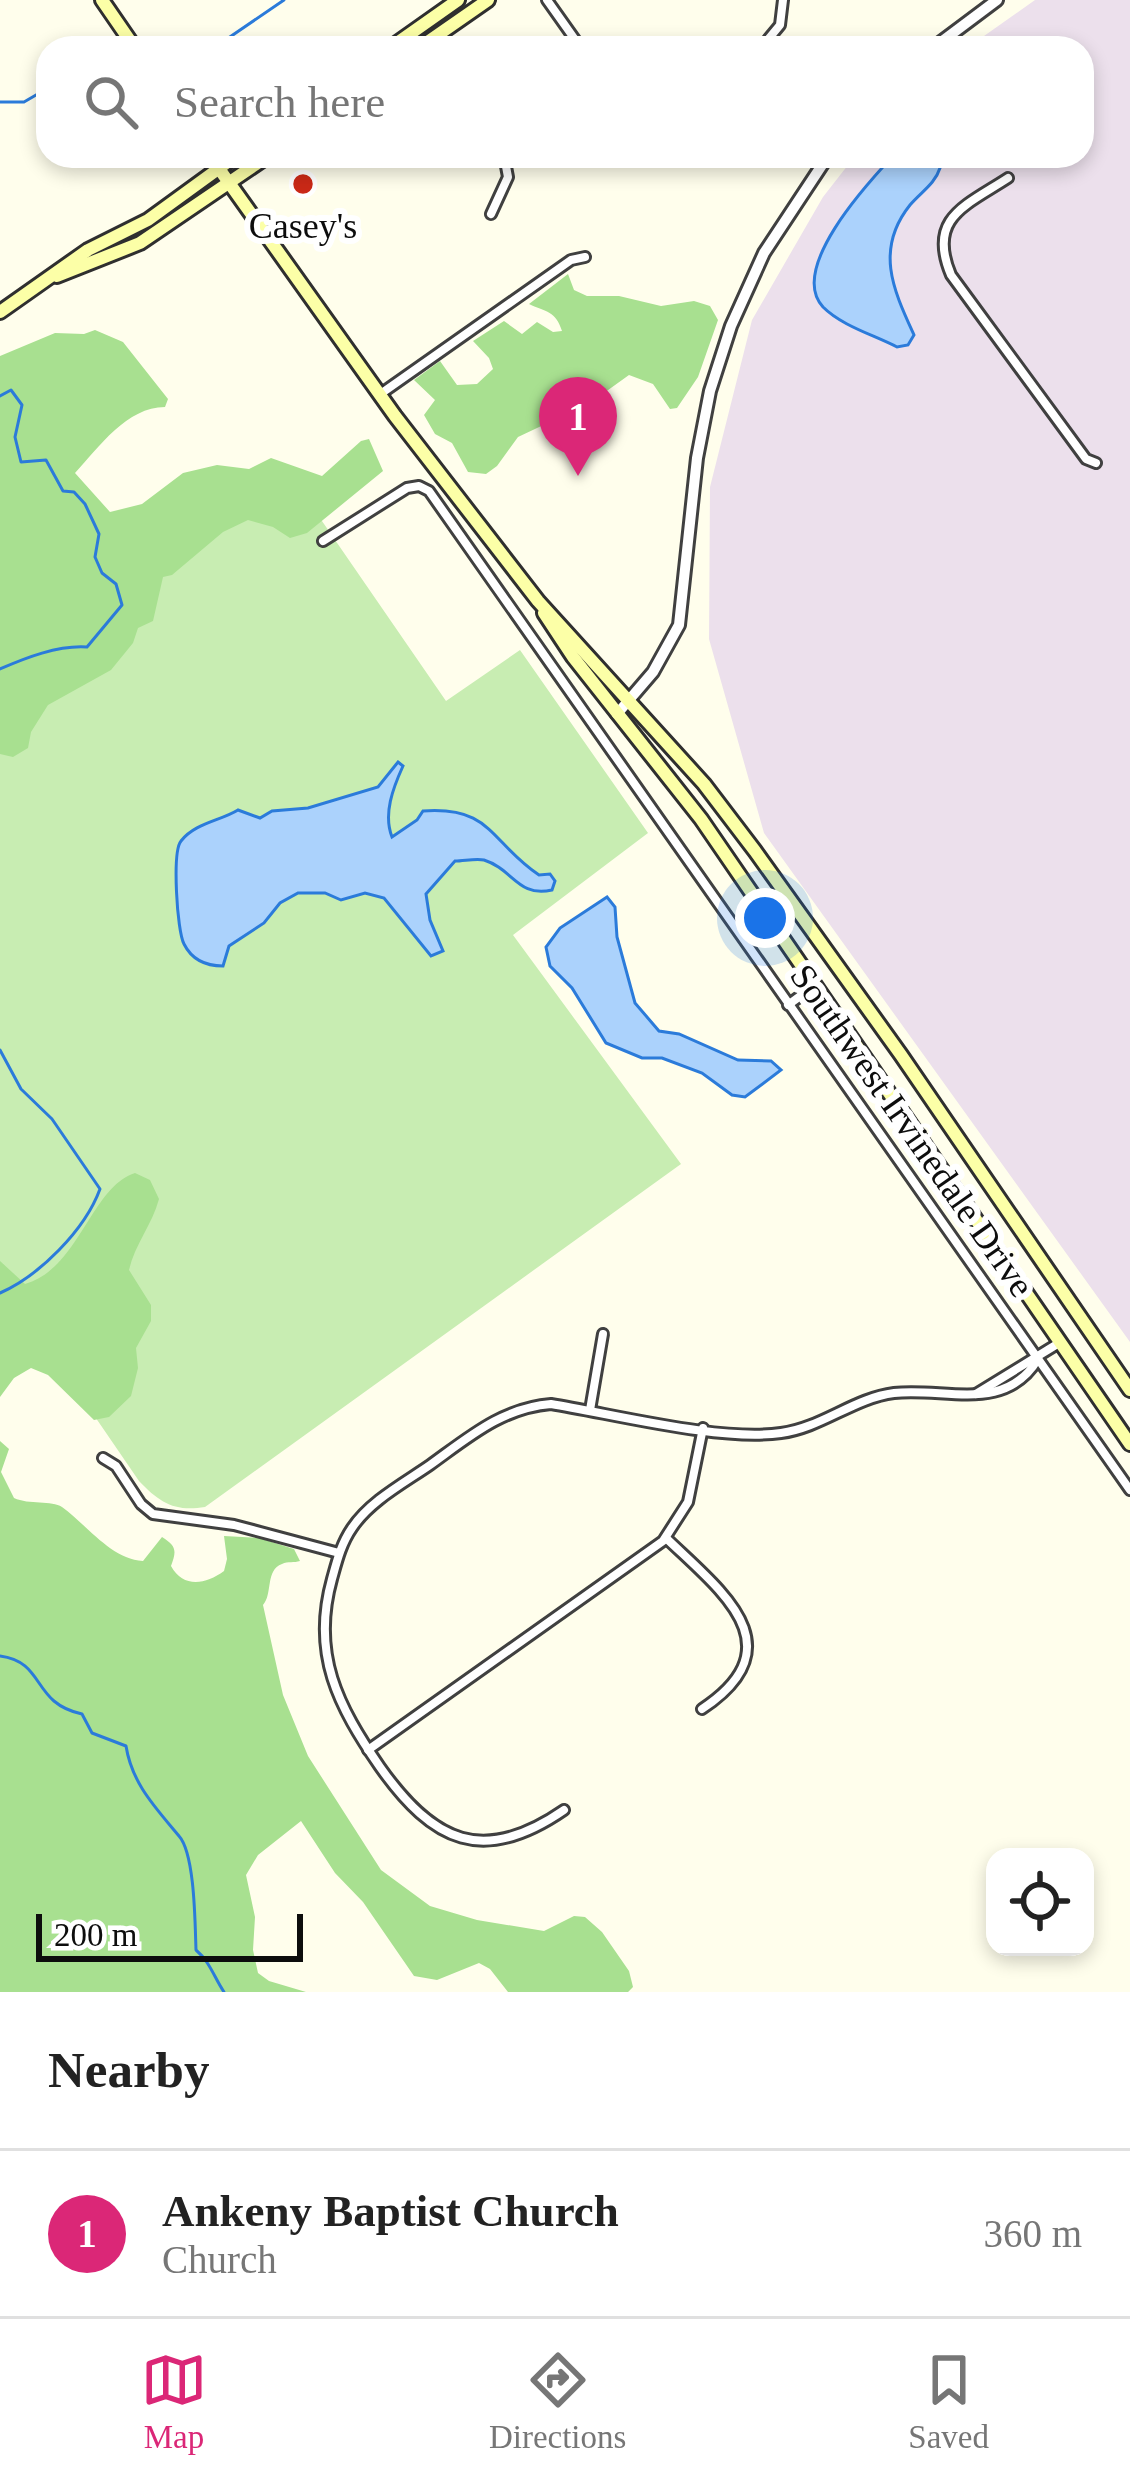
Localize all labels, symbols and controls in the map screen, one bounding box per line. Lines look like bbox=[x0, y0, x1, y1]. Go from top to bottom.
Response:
search box bbox=[36, 36, 1094, 168]
icon: search bbox=[78, 69, 144, 135]
text: Search here bbox=[174, 77, 385, 127]
marker: Casey's bbox=[290, 171, 316, 197]
place label: Casey's bbox=[249, 206, 357, 246]
pin: 1 bbox=[539, 377, 617, 476]
your location bbox=[735, 888, 795, 948]
street label: Southwest Irvinedale Drive bbox=[782, 957, 1042, 1304]
map controls bbox=[986, 1848, 1094, 1956]
button: locate bbox=[986, 1848, 1094, 1956]
scale bar bbox=[36, 1908, 303, 1961]
text: 200 m bbox=[54, 1917, 137, 1953]
text: Nearby bbox=[48, 2042, 209, 2098]
text: Ankeny Baptist Church bbox=[162, 2186, 619, 2236]
text: 1 bbox=[77, 2212, 97, 2255]
text: 360 m bbox=[983, 2212, 1082, 2255]
text: Church bbox=[162, 2238, 277, 2281]
tab: Map bbox=[141, 2347, 207, 2456]
tab: Directions bbox=[489, 2347, 626, 2456]
tab: Saved bbox=[908, 2347, 989, 2456]

